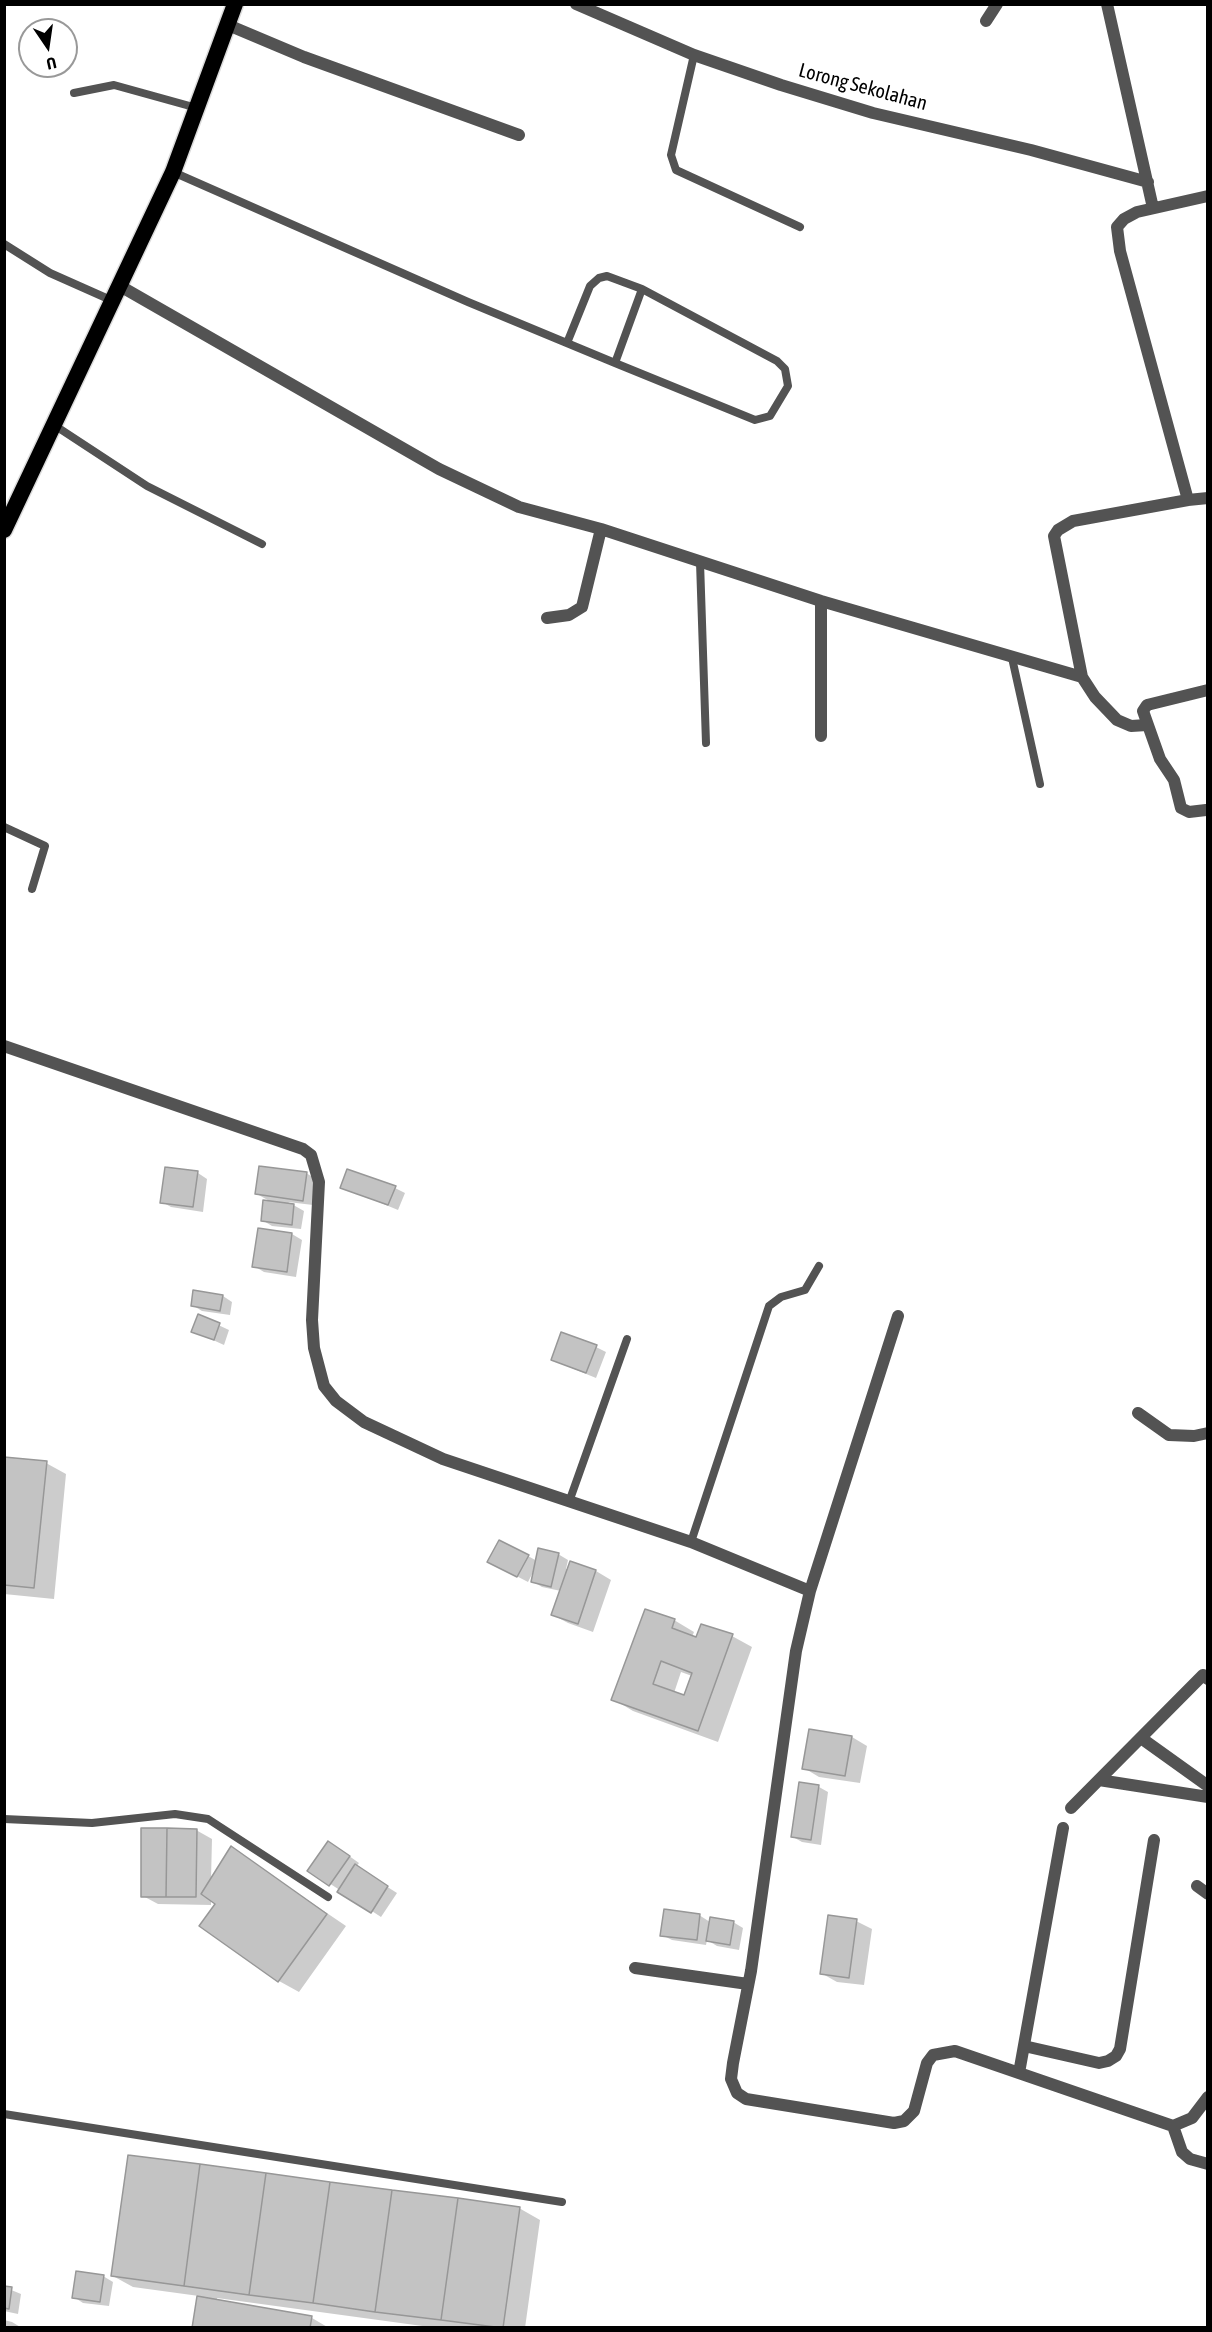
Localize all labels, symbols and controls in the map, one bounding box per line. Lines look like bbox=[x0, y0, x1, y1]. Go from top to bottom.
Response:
north arrow bbox=[18, 18, 78, 78]
text: U bbox=[45, 54, 58, 73]
street label: Lorong Sekolahan bbox=[796, 58, 930, 116]

